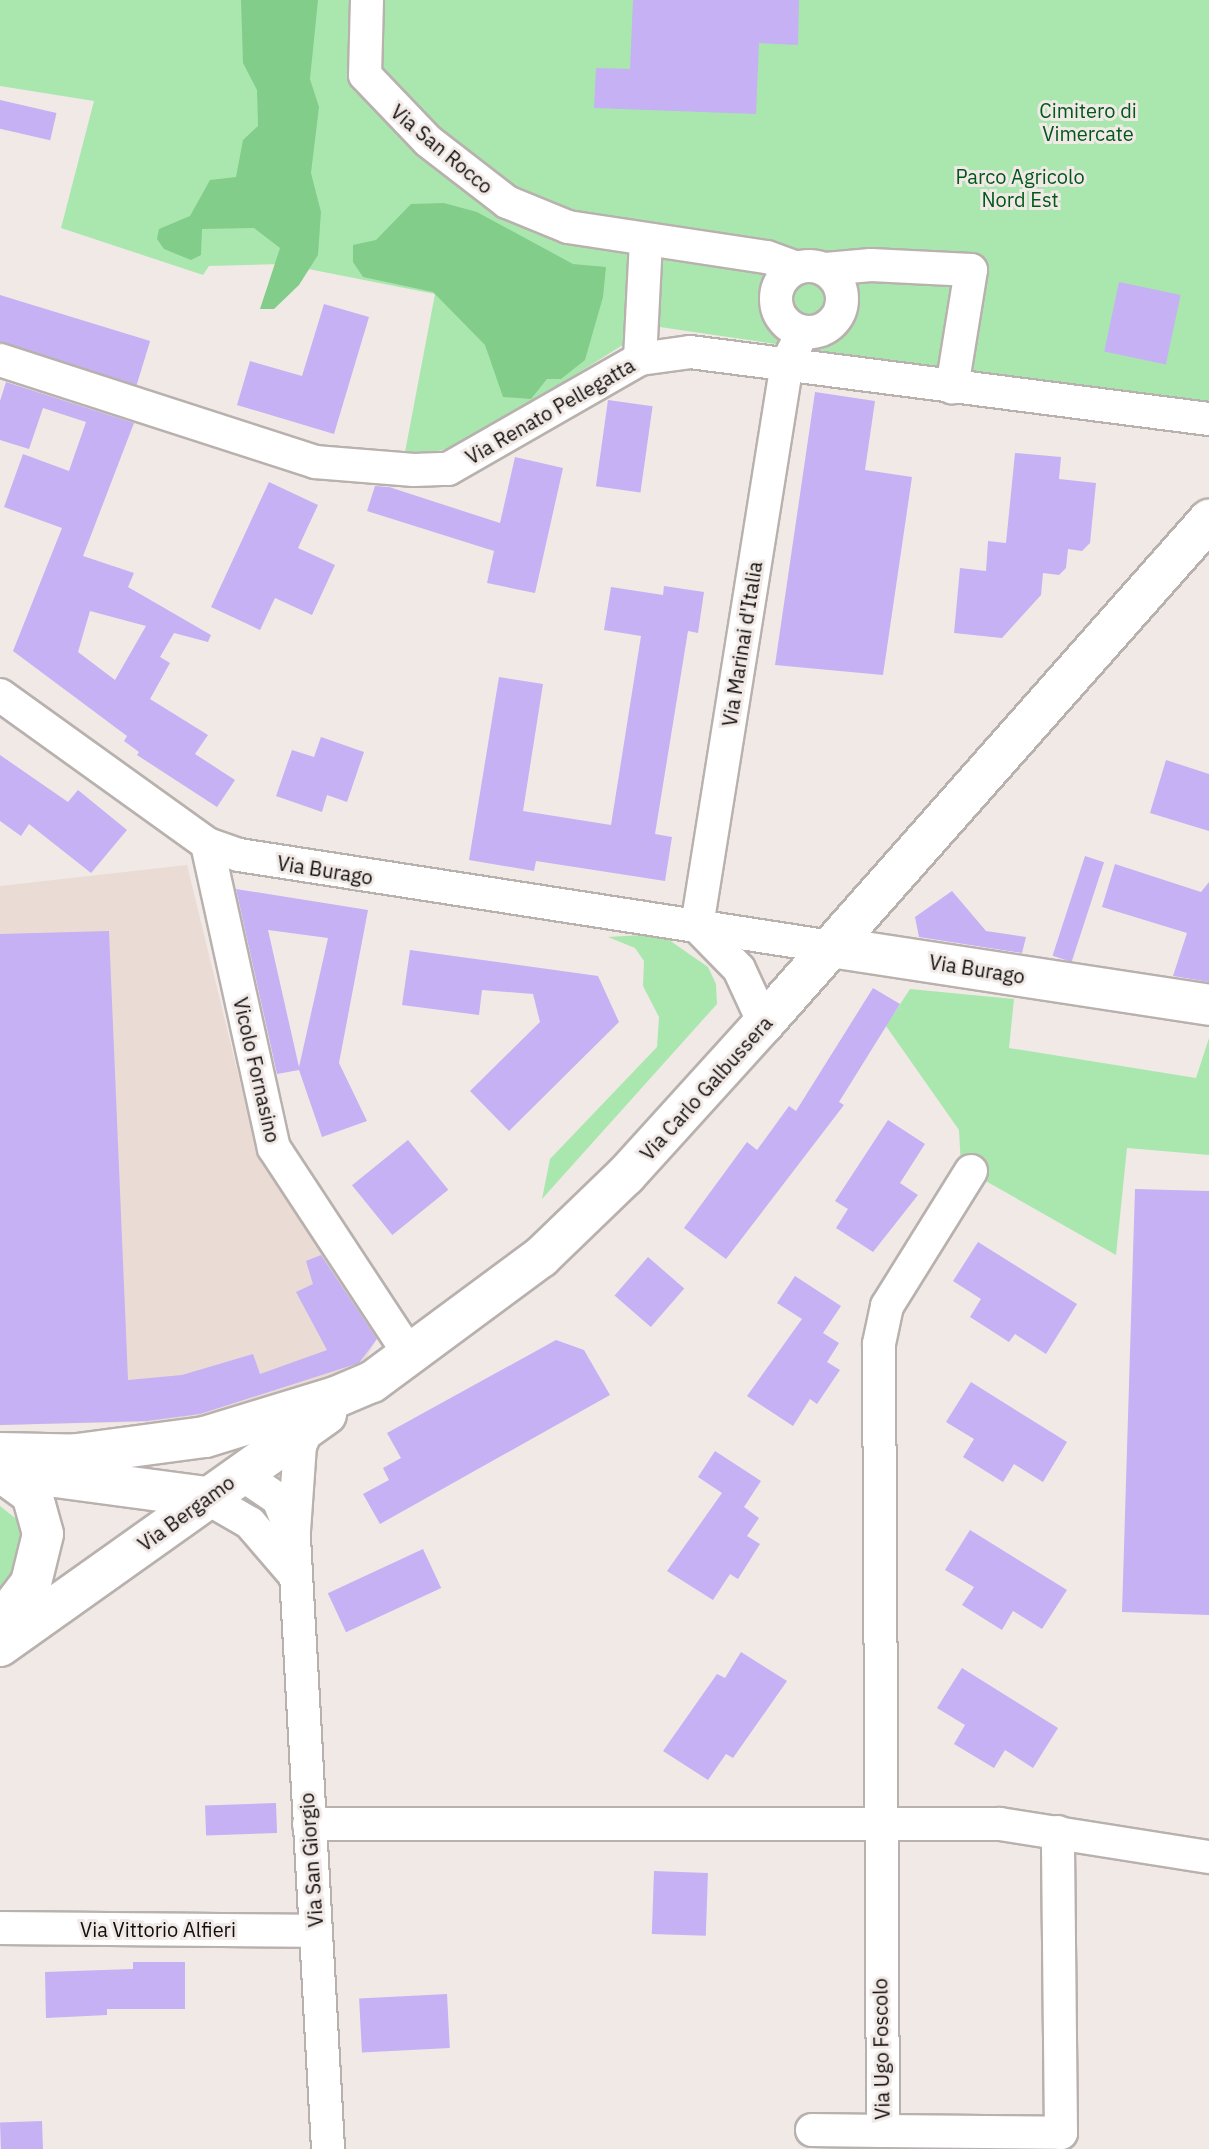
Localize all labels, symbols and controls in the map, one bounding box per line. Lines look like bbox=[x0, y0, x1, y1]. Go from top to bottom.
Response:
park label: Cimitero di Vimercate bbox=[1039, 98, 1137, 145]
street label: Via San Rocco bbox=[386, 99, 498, 199]
park label: Parco Agricolo Nord Est bbox=[955, 165, 1085, 212]
street label: Via Renato Pellegatta bbox=[461, 353, 639, 469]
street label: Via Marinai d'Italia bbox=[717, 560, 767, 728]
street label: Via Burago bbox=[275, 851, 375, 889]
street label: Via Burago bbox=[927, 950, 1027, 988]
street label: Vicolo Fornasino bbox=[229, 995, 285, 1145]
street label: Via Carlo Galbussera bbox=[635, 1011, 777, 1165]
street label: Via Bergamo bbox=[133, 1470, 239, 1556]
street label: Via San Giorgio bbox=[294, 1792, 328, 1928]
street label: Via Vittorio Alfieri bbox=[80, 1917, 236, 1941]
street label: Via Ugo Foscolo bbox=[868, 1978, 894, 2120]

